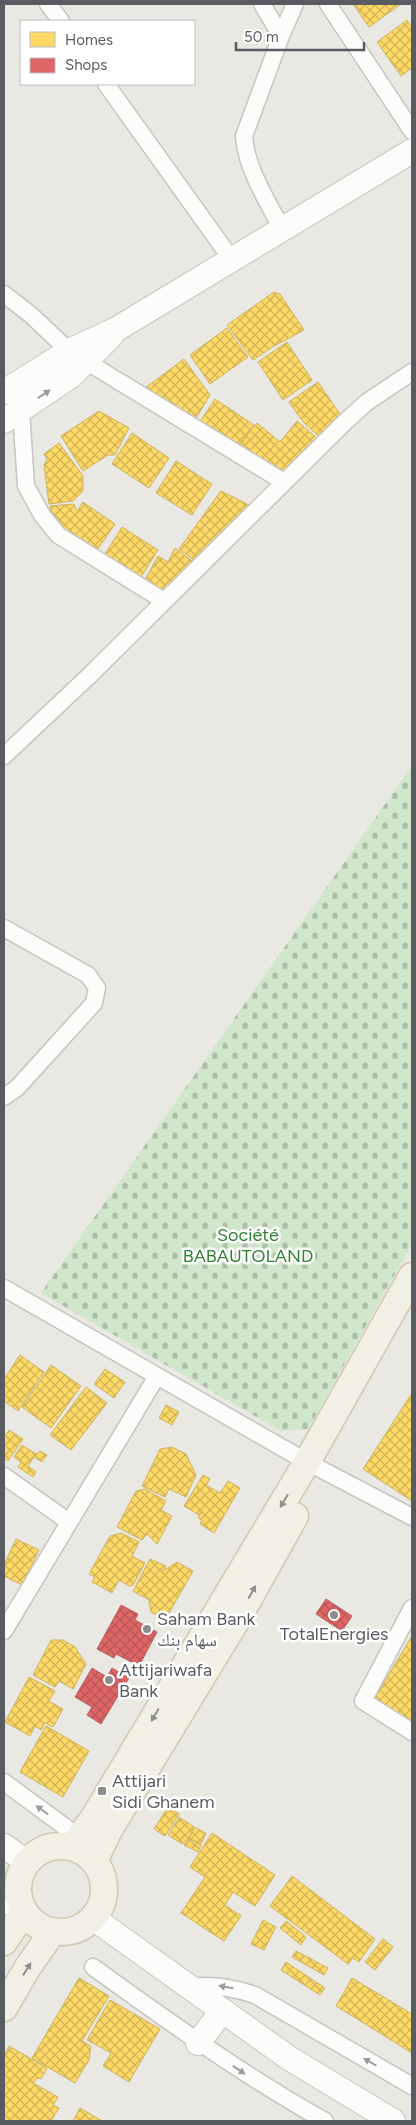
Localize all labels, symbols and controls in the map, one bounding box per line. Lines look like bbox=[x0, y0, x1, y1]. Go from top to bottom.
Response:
legend bbox=[20, 20, 195, 85]
scale bar bbox=[236, 20, 364, 52]
text: 50 m bbox=[244, 28, 279, 46]
text: Homes bbox=[65, 31, 113, 49]
text: Shops bbox=[65, 56, 107, 74]
one-way arrow bbox=[38, 389, 51, 399]
park label: Société BABAUTOLAND bbox=[183, 1224, 313, 1267]
one-way arrow bbox=[279, 1495, 288, 1508]
one-way arrow bbox=[248, 1586, 257, 1599]
place label: Saham Bank سهام بنك bbox=[157, 1608, 255, 1652]
marker: TotalEnergies bbox=[328, 1609, 340, 1621]
marker: Saham Bank سهام بنك bbox=[141, 1623, 153, 1635]
place label: TotalEnergies bbox=[280, 1623, 388, 1645]
place label: Attijariwafa Bank bbox=[119, 1659, 212, 1702]
marker: Attijariwafa Bank bbox=[103, 1674, 115, 1686]
one-way arrow bbox=[151, 1709, 160, 1722]
place label: Attijari Sidi Ghanem bbox=[112, 1770, 215, 1813]
marker: Attijari Sidi Ghanem bbox=[96, 1785, 108, 1797]
one-way arrow bbox=[35, 1805, 49, 1815]
one-way arrow bbox=[22, 1962, 32, 1976]
one-way arrow bbox=[218, 1983, 234, 1991]
one-way arrow bbox=[362, 2058, 377, 2066]
one-way arrow bbox=[232, 2065, 246, 2075]

